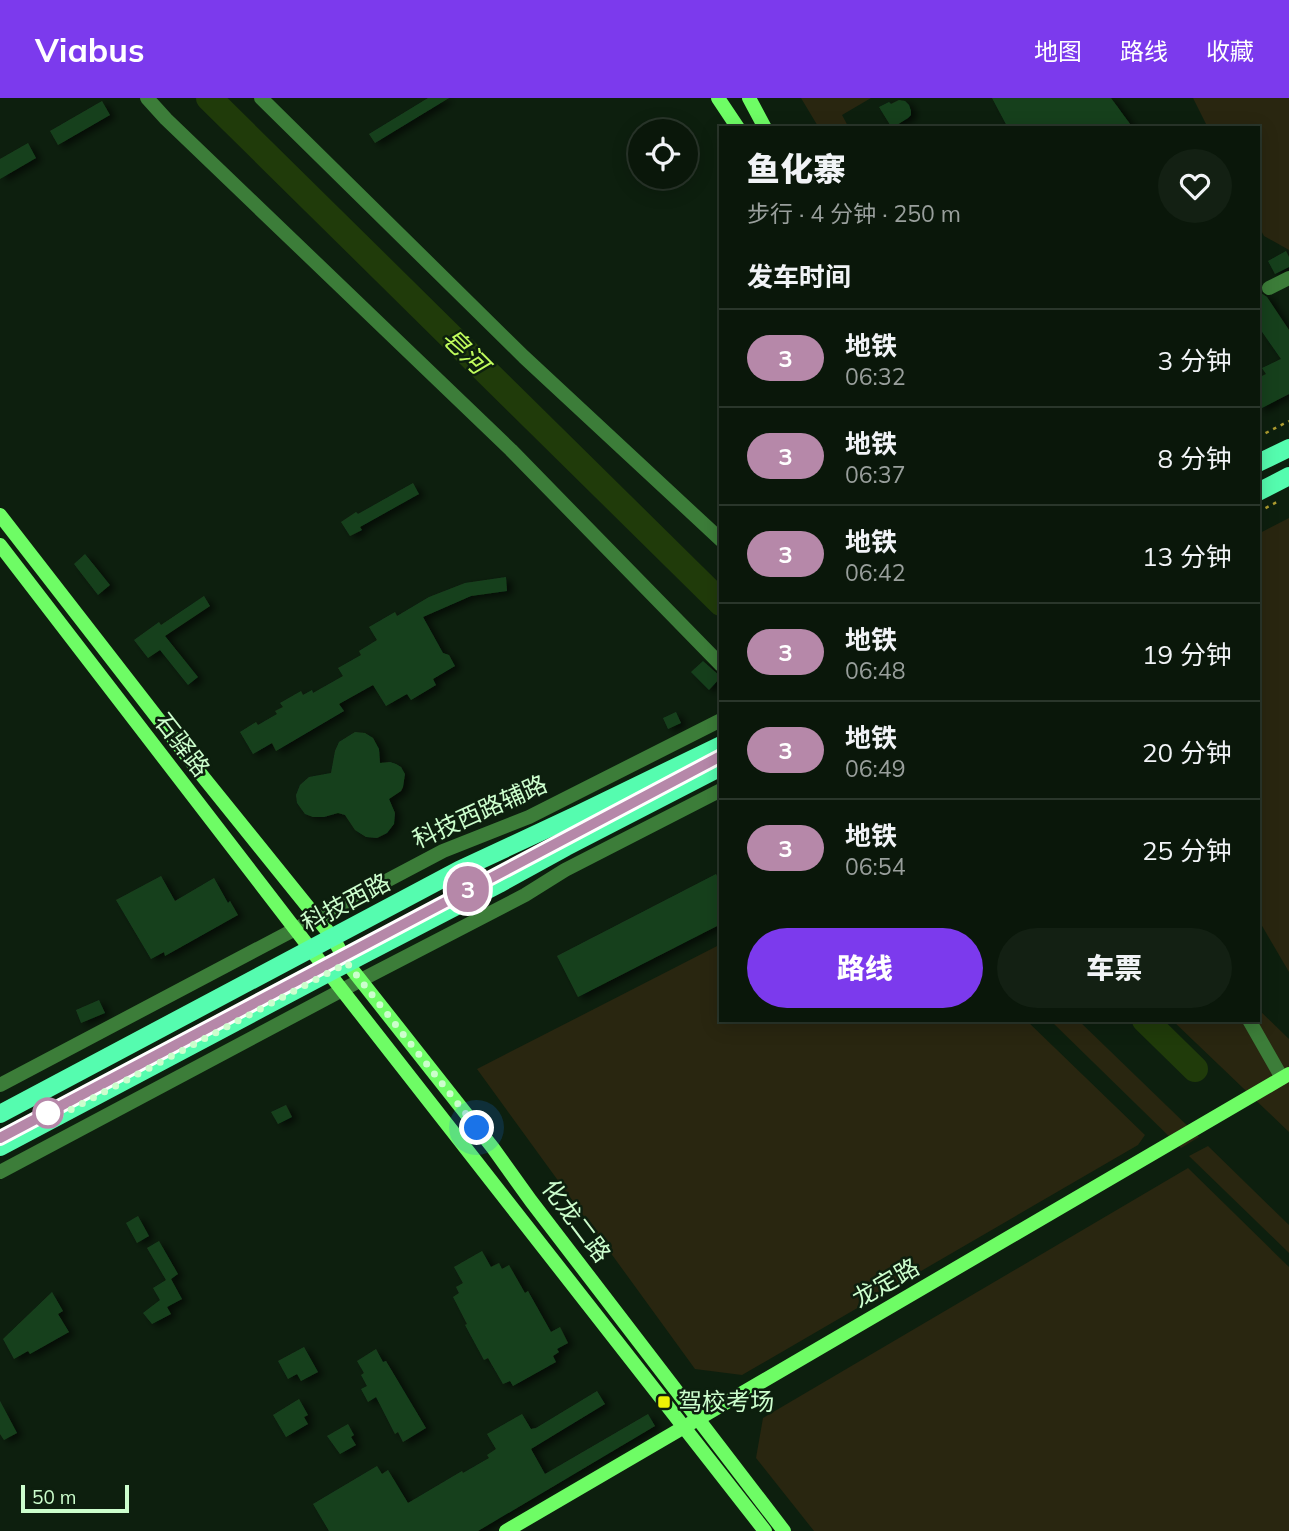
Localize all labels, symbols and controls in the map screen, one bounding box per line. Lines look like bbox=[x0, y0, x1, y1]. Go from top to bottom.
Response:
text: Viabus bbox=[35, 29, 145, 70]
text: 地图 bbox=[1034, 36, 1082, 66]
text: 路线 bbox=[1120, 36, 1168, 66]
text: 收藏 bbox=[1206, 36, 1254, 66]
map controls bbox=[628, 119, 698, 189]
button: locate bbox=[628, 119, 698, 189]
text: 鱼化寨 bbox=[747, 148, 846, 189]
button: heart bbox=[1158, 149, 1232, 223]
text: 步行 · 4 分钟 · 250 m bbox=[747, 199, 961, 228]
text: 发车时间 bbox=[747, 260, 851, 293]
water label: 皂河 bbox=[435, 321, 499, 384]
text: 地铁 bbox=[845, 329, 897, 362]
text: 3 bbox=[778, 343, 793, 373]
text: 3 分钟 bbox=[1158, 344, 1232, 377]
text: 06:32 bbox=[845, 362, 905, 391]
text: 地铁 bbox=[845, 427, 897, 460]
text: 3 bbox=[778, 441, 793, 471]
text: 8 分钟 bbox=[1158, 442, 1232, 475]
text: 06:37 bbox=[845, 460, 905, 489]
text: 地铁 bbox=[845, 525, 897, 558]
text: 3 bbox=[778, 539, 793, 569]
text: 13 分钟 bbox=[1142, 540, 1232, 573]
text: 06:42 bbox=[845, 558, 905, 587]
text: 地铁 bbox=[845, 623, 897, 656]
text: 3 bbox=[778, 637, 793, 667]
text: 19 分钟 bbox=[1142, 638, 1232, 671]
text: 06:48 bbox=[845, 656, 905, 685]
street label: 石驿路 bbox=[149, 707, 217, 782]
text: 地铁 bbox=[845, 721, 897, 754]
text: 3 bbox=[778, 735, 793, 765]
text: 20 分钟 bbox=[1142, 736, 1232, 769]
text: 06:49 bbox=[845, 754, 905, 783]
street label: 科技西路辅路 bbox=[408, 768, 551, 854]
text: 地铁 bbox=[845, 819, 897, 852]
text: 3 bbox=[778, 833, 793, 863]
text: 25 分钟 bbox=[1142, 834, 1232, 867]
text: 06:54 bbox=[845, 852, 905, 881]
street label: 科技西路 bbox=[296, 866, 395, 938]
line badge: 3 bbox=[445, 866, 491, 912]
text: 3 bbox=[461, 874, 475, 904]
button: 路线 bbox=[747, 928, 983, 1008]
button: 车票 bbox=[997, 928, 1232, 1008]
unlabelled marker bbox=[33, 1098, 63, 1128]
your location bbox=[459, 1110, 494, 1145]
street label: 化龙二路 bbox=[536, 1173, 618, 1268]
street label: 龙定路 bbox=[847, 1251, 924, 1313]
place label: 驾校考场 bbox=[678, 1386, 774, 1416]
marker: 驾校考场 bbox=[656, 1394, 672, 1410]
scale bar bbox=[21, 1482, 130, 1514]
text: 50 m bbox=[32, 1485, 76, 1509]

